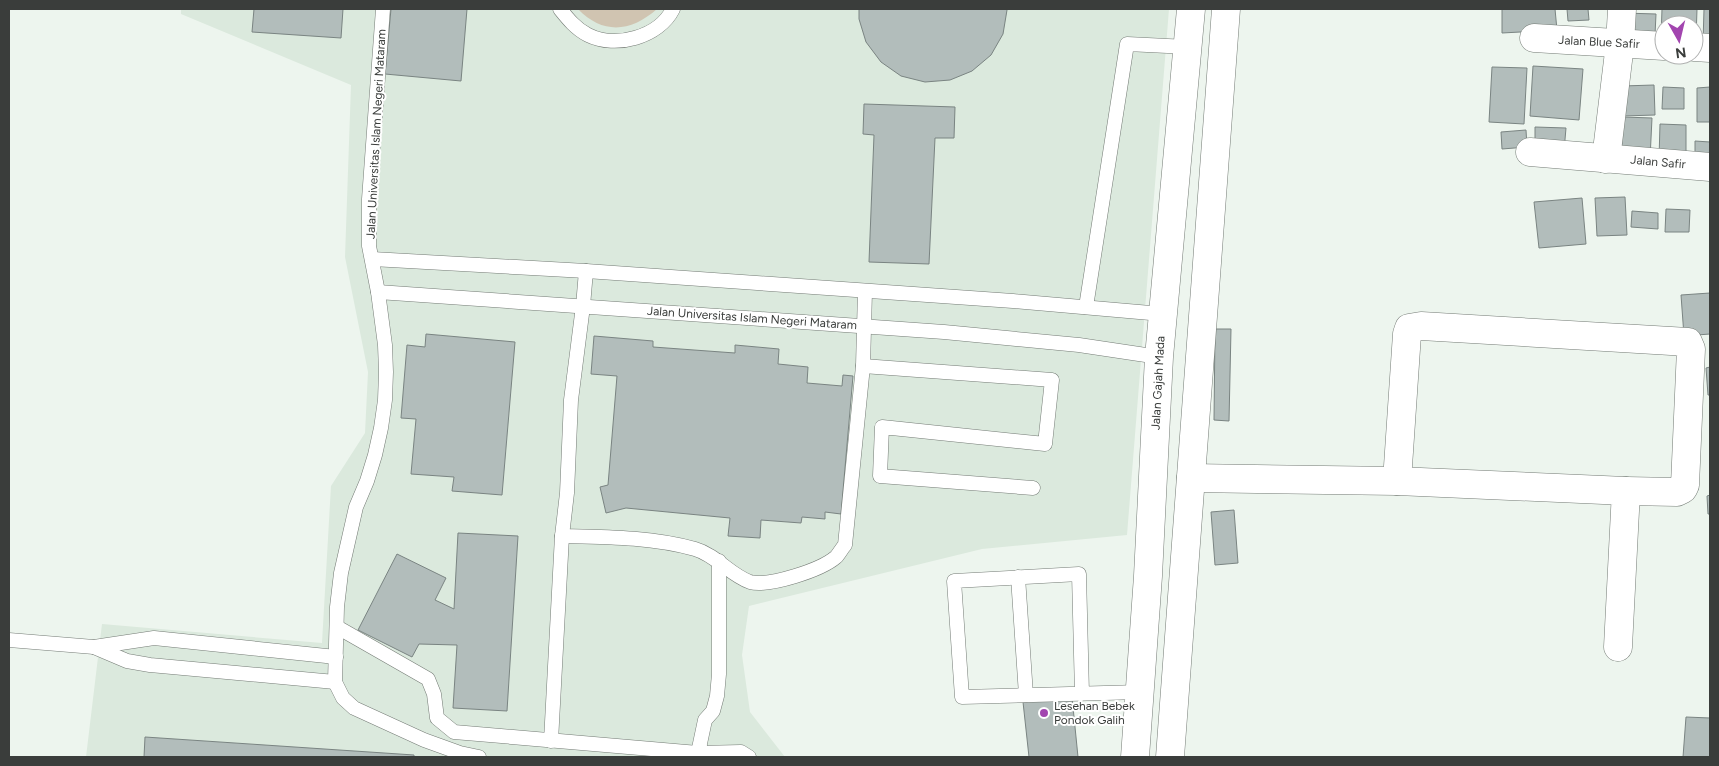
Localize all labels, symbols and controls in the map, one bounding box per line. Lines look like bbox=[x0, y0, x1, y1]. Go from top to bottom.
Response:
north arrow bbox=[1654, 15, 1704, 65]
street label: Jalan Universitas Islam Negeri Mataram bbox=[364, 29, 388, 239]
street label: Jalan Blue Safir bbox=[1558, 33, 1640, 51]
text: N bbox=[1674, 43, 1687, 62]
street label: Jalan Safir bbox=[1630, 153, 1686, 171]
street label: Jalan Universitas Islam Negeri Mataram bbox=[647, 304, 857, 332]
street label: Jalan Gajah Mada bbox=[1149, 335, 1167, 431]
place label: Lesehan Bebek Pondok Galih bbox=[1054, 699, 1135, 727]
marker: Lesehan Bebek Pondok Galih bbox=[1038, 707, 1050, 719]

